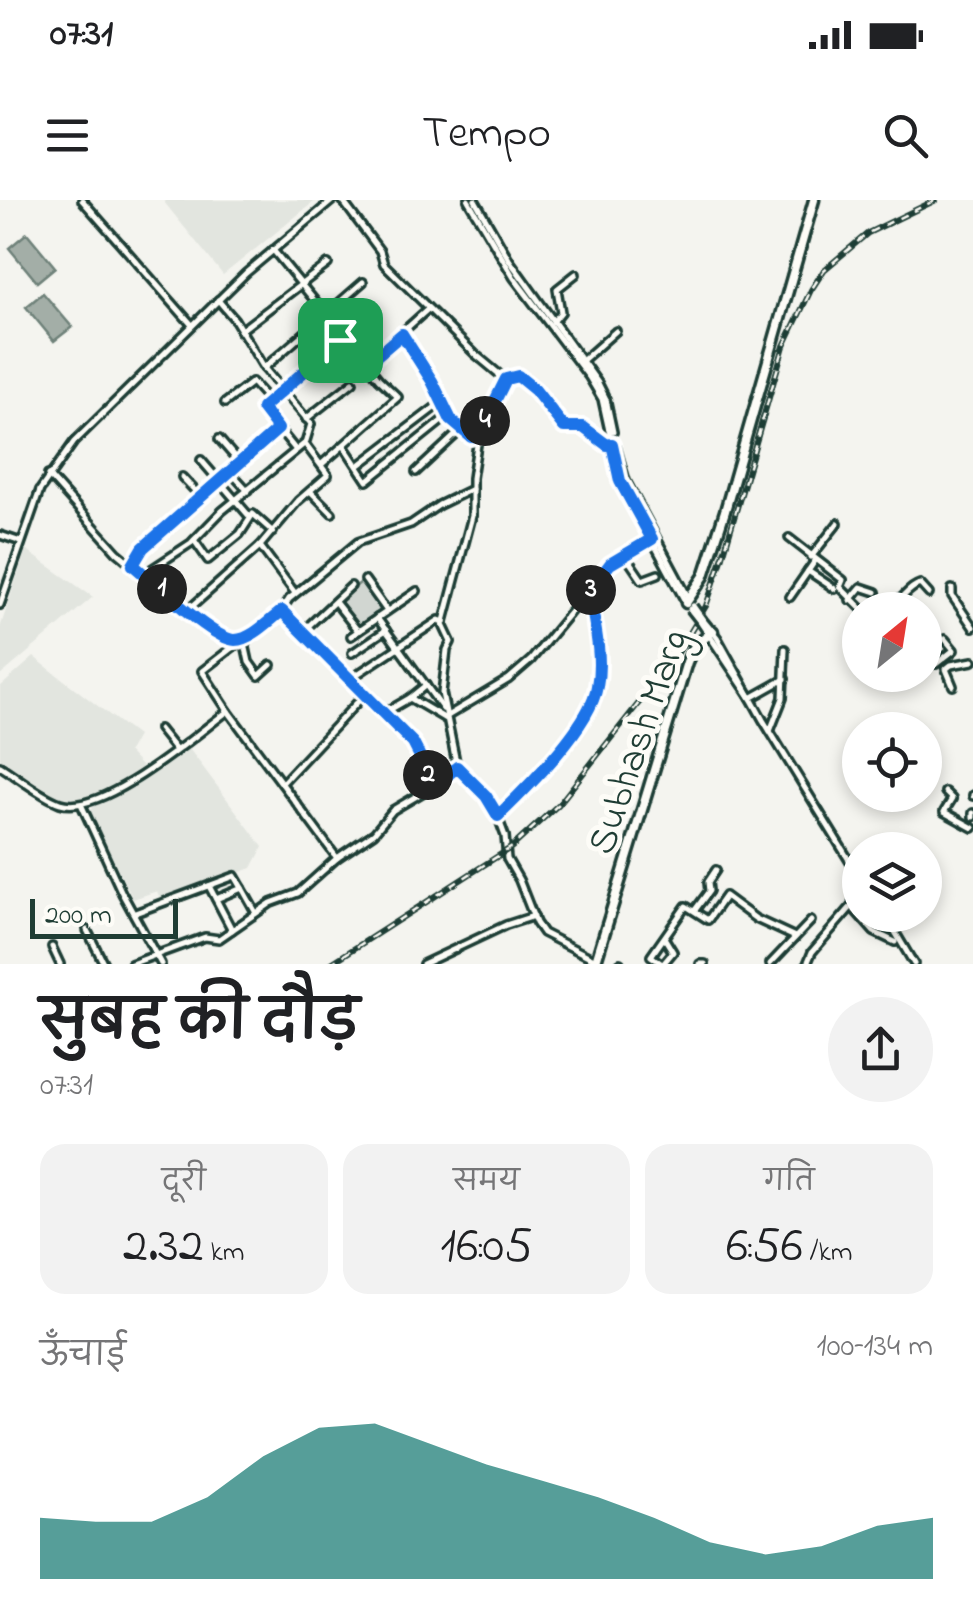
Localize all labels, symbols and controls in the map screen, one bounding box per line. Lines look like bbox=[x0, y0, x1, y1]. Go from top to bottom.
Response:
text: 07:31 bbox=[50, 7, 113, 63]
text: Tempo bbox=[422, 102, 551, 168]
icon: menu bbox=[40, 108, 95, 163]
icon: search bbox=[878, 108, 933, 163]
pin bbox=[298, 298, 383, 383]
icon: arrive bbox=[313, 313, 368, 368]
pin: 4 bbox=[460, 396, 510, 446]
text: 4 bbox=[479, 400, 491, 441]
pin: 1 bbox=[137, 564, 187, 614]
pin: 3 bbox=[566, 565, 616, 615]
text: 1 bbox=[158, 568, 166, 609]
text: 3 bbox=[585, 569, 597, 610]
north arrow bbox=[842, 592, 942, 692]
map controls bbox=[842, 592, 942, 932]
street label: Subhash Marg bbox=[574, 622, 706, 863]
button: locate bbox=[842, 712, 942, 812]
pin: 2 bbox=[403, 750, 453, 800]
text: 2 bbox=[421, 754, 435, 795]
button: layers bbox=[842, 832, 942, 932]
scale bar bbox=[30, 894, 178, 938]
text: 200 m bbox=[45, 896, 112, 937]
text: सुबह की दौड़ bbox=[40, 985, 359, 1065]
button: share bbox=[828, 997, 933, 1102]
text: 07:31 bbox=[40, 1063, 93, 1110]
text: दूरी bbox=[162, 1163, 206, 1204]
text: समय bbox=[453, 1163, 520, 1204]
text: गति bbox=[764, 1163, 815, 1204]
text: 2.32 bbox=[123, 1211, 204, 1284]
text: 16:05 bbox=[440, 1211, 533, 1284]
text: 6:56 bbox=[726, 1211, 803, 1284]
text: km bbox=[204, 1233, 245, 1274]
text: /km bbox=[803, 1233, 852, 1274]
text: 100–134 m bbox=[817, 1324, 933, 1371]
text: ऊँचाई bbox=[40, 1334, 126, 1381]

